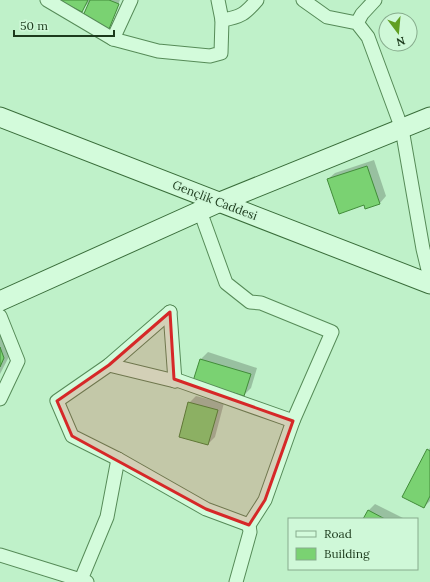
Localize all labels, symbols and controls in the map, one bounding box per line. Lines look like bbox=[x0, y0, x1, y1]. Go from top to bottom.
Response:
scale bar bbox=[14, 12, 114, 38]
north arrow bbox=[378, 12, 418, 52]
text: 50 m bbox=[20, 18, 48, 33]
text: N bbox=[394, 34, 407, 50]
street label: Gençlik Caddesi bbox=[170, 177, 260, 223]
legend bbox=[288, 518, 418, 570]
text: Road bbox=[324, 526, 352, 541]
text: Building bbox=[324, 546, 370, 561]

